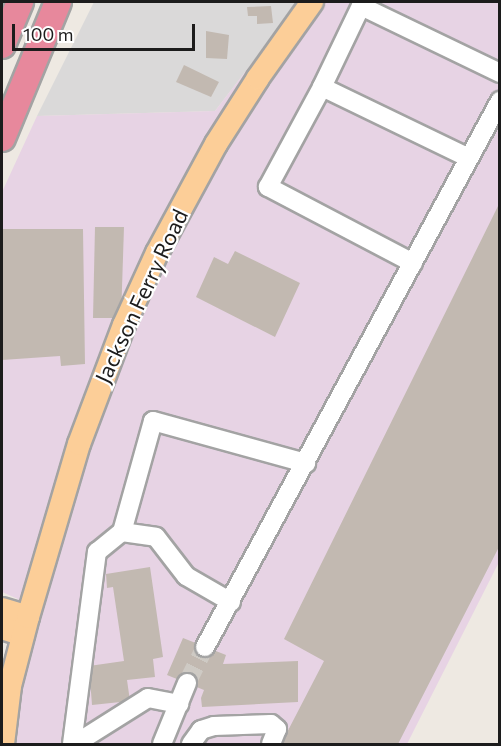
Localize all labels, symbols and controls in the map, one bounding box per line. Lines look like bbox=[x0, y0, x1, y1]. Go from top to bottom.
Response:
scale bar bbox=[15, 12, 198, 50]
text: 100 m bbox=[23, 23, 73, 45]
street label: Jackson Ferry Road bbox=[89, 205, 193, 387]

